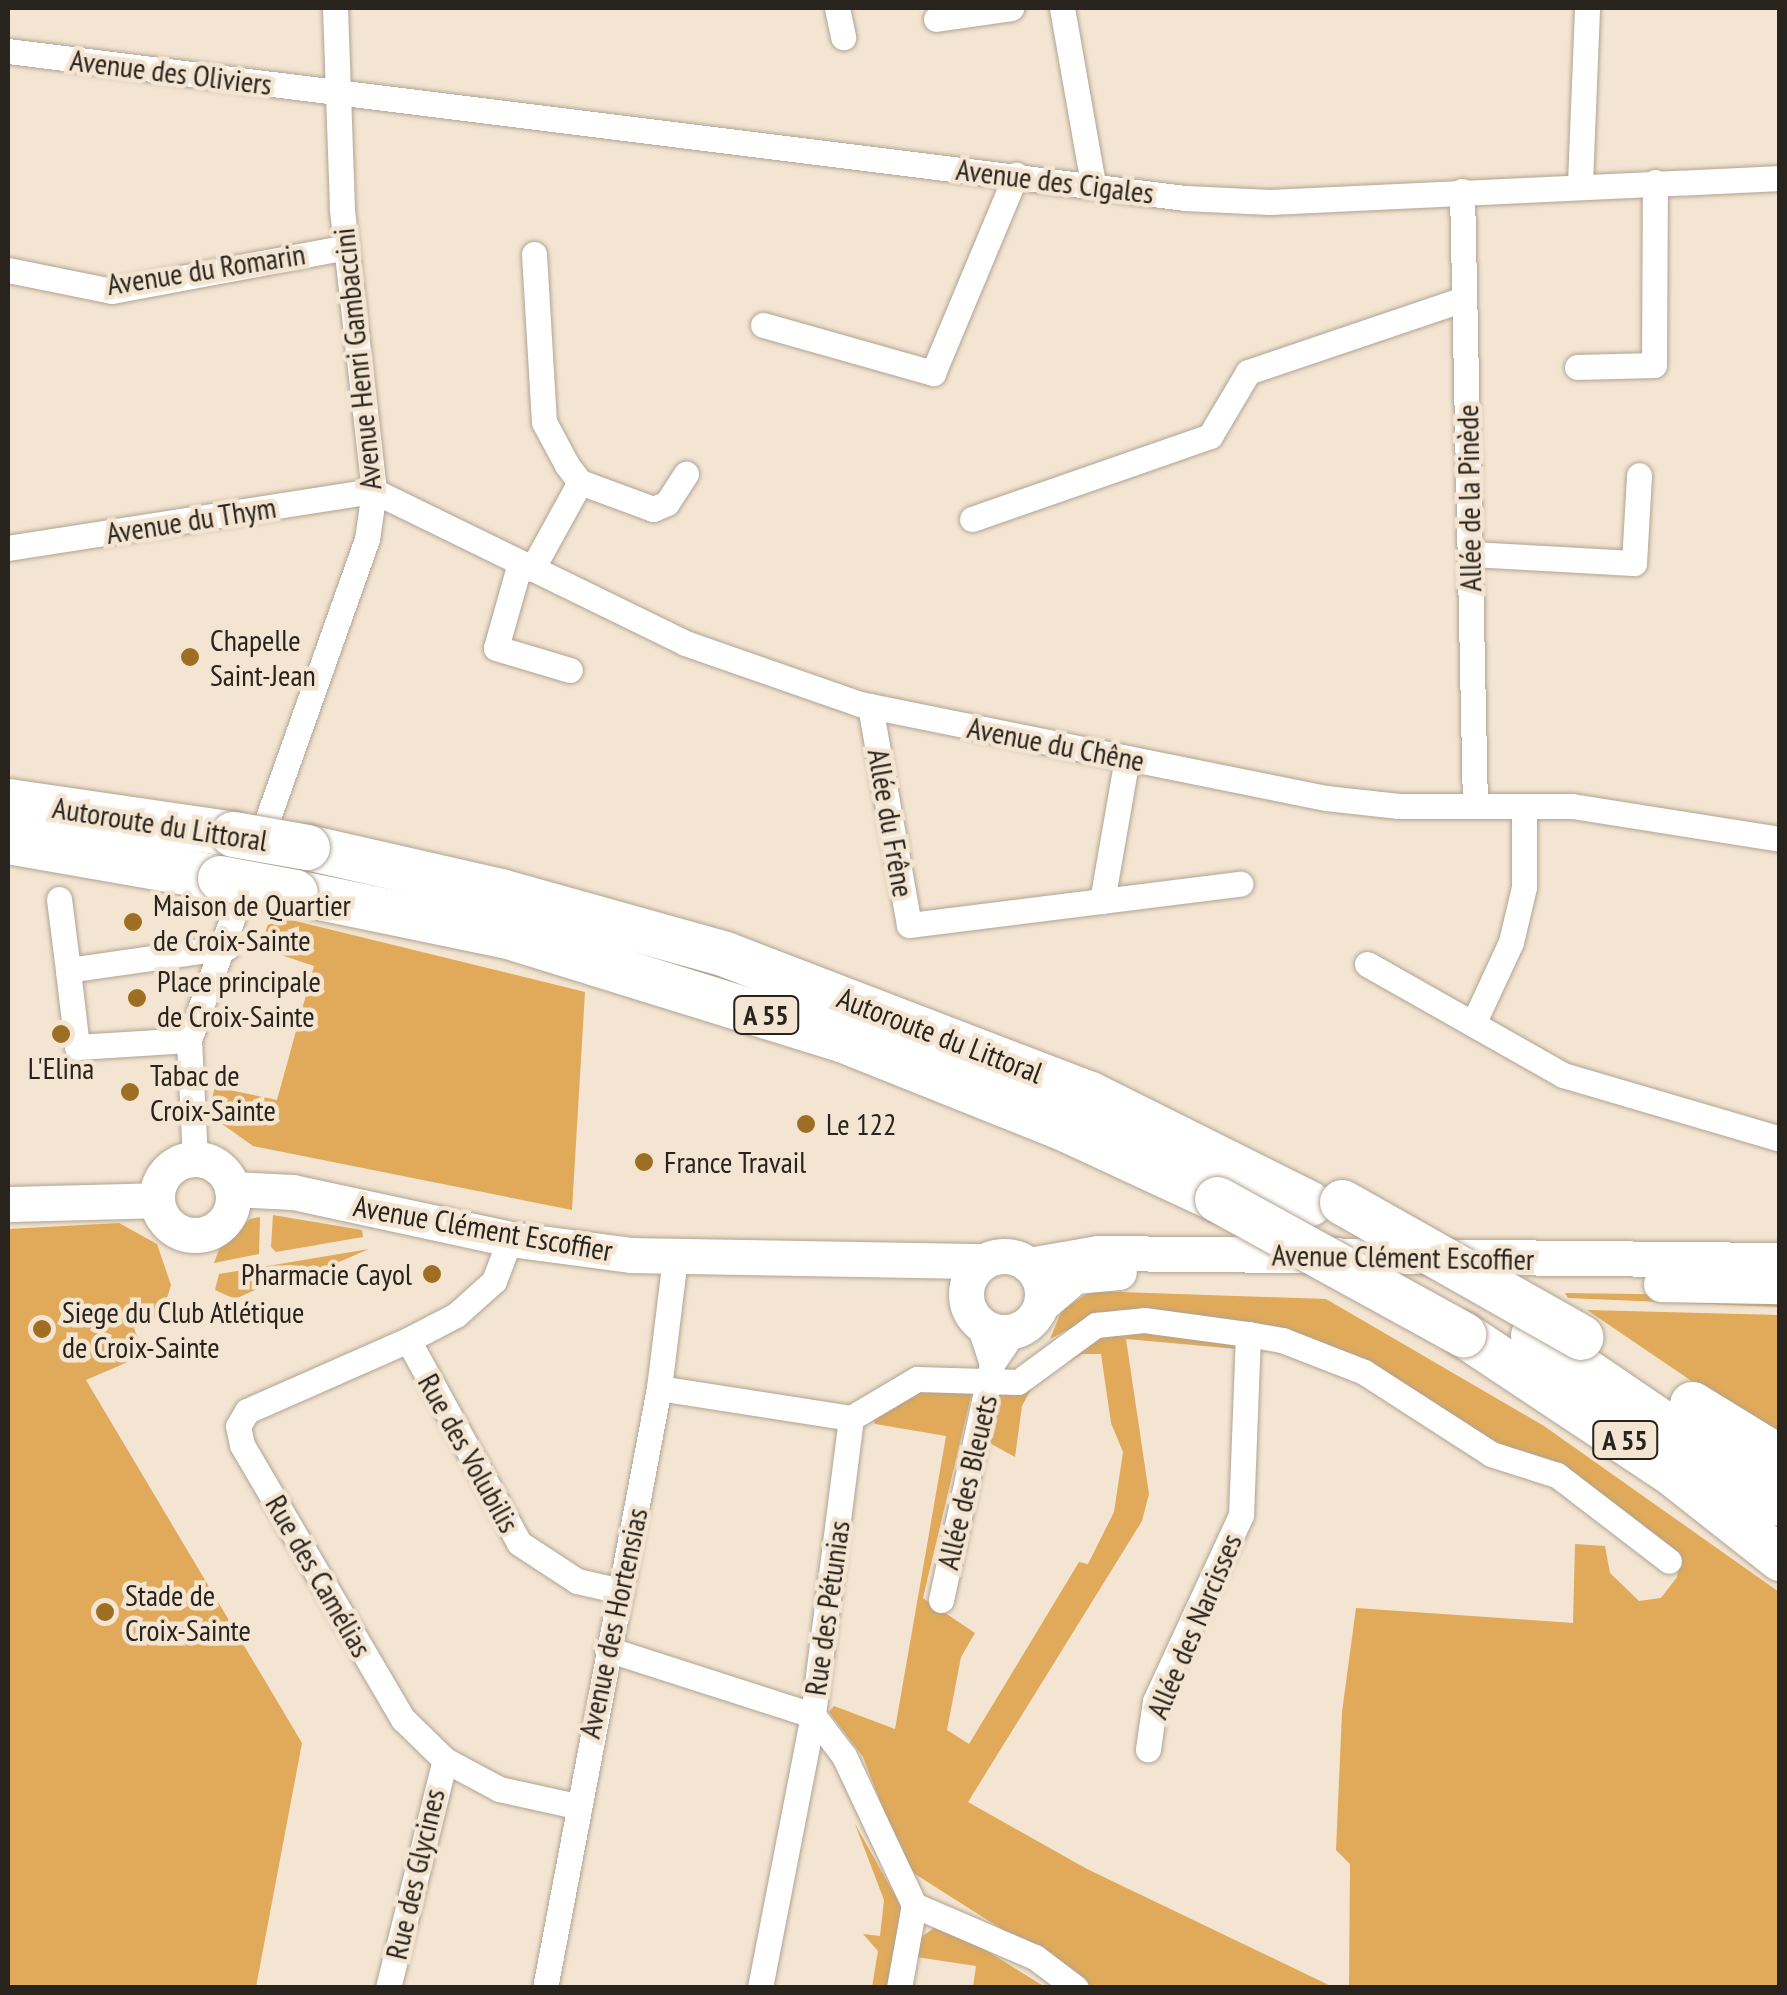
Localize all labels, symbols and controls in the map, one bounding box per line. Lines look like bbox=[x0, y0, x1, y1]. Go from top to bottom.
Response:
street label: Avenue des Oliviers bbox=[68, 42, 274, 102]
street label: Avenue des Cigales bbox=[954, 151, 1156, 211]
street label: Avenue Henri Gambaccini bbox=[325, 226, 389, 492]
street label: Avenue du Romarin bbox=[104, 236, 308, 302]
street label: Allée de la Pinède bbox=[1449, 404, 1489, 592]
street label: Avenue du Thym bbox=[103, 489, 279, 551]
place label: Chapelle Saint-Jean bbox=[210, 622, 316, 692]
marker: Chapelle Saint-Jean bbox=[179, 646, 201, 668]
street label: Avenue du Chêne bbox=[964, 709, 1148, 779]
street label: Allée du Frêne bbox=[860, 746, 922, 900]
street label: Autoroute du Littoral bbox=[50, 789, 270, 859]
place label: Maison de Quartier de Croix-Sainte bbox=[153, 887, 351, 958]
marker: Maison de Quartier de Croix-Sainte bbox=[122, 911, 144, 933]
place label: Place principale de Croix-Sainte bbox=[157, 963, 321, 1034]
street label: Autoroute du Littoral bbox=[832, 979, 1048, 1091]
marker: Place principale de Croix-Sainte bbox=[126, 987, 148, 1009]
road number: A 55 bbox=[731, 992, 801, 1038]
marker: L'Elina bbox=[50, 1023, 72, 1045]
place label: L'Elina bbox=[28, 1050, 94, 1086]
place label: Tabac de Croix-Sainte bbox=[150, 1057, 276, 1128]
marker: Tabac de Croix-Sainte bbox=[119, 1081, 141, 1103]
place label: Le 122 bbox=[826, 1106, 896, 1142]
marker: Le 122 bbox=[795, 1113, 817, 1135]
place label: France Travail bbox=[664, 1144, 807, 1180]
marker: France Travail bbox=[633, 1151, 655, 1173]
street label: Avenue Clément Escoffier bbox=[351, 1187, 615, 1269]
street label: Avenue Clément Escoffier bbox=[1272, 1237, 1534, 1277]
place label: Pharmacie Cayol bbox=[241, 1256, 412, 1292]
marker: Pharmacie Cayol bbox=[421, 1263, 443, 1285]
place label: Siege du Club Atlétique de Croix-Sainte bbox=[62, 1294, 305, 1364]
marker: Siege du Club Atlétique de Croix-Sainte bbox=[31, 1318, 53, 1340]
street label: Rue des Volubilis bbox=[410, 1367, 528, 1539]
street label: Allée des Bleuets bbox=[929, 1391, 1005, 1573]
road number: A 55 bbox=[1590, 1417, 1660, 1463]
street label: Rue des Camélias bbox=[258, 1489, 380, 1663]
street label: Avenue des Hortensias bbox=[571, 1505, 655, 1741]
street label: Rue des Pétunias bbox=[797, 1518, 857, 1698]
street label: Allée des Narcisses bbox=[1139, 1528, 1249, 1724]
place label: Stade de Croix-Sainte bbox=[125, 1577, 251, 1648]
marker: Stade de Croix-Sainte bbox=[94, 1601, 116, 1623]
street label: Rue des Glycines bbox=[378, 1785, 452, 1963]

